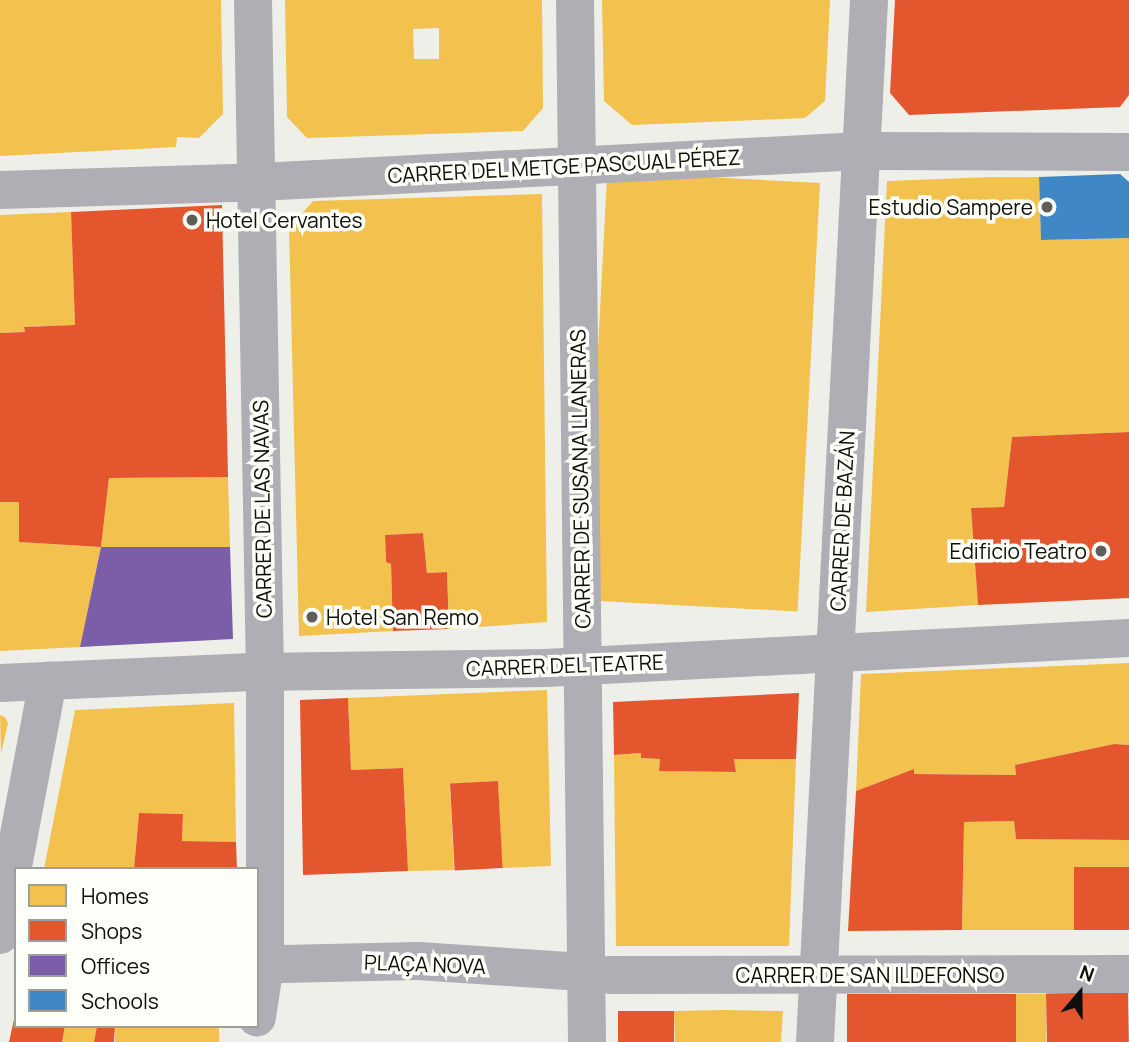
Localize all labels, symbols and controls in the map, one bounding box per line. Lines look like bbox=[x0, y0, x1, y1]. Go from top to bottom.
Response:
street label: CARRER DEL METGE PASCUAL PÉREZ bbox=[386, 144, 742, 188]
place label: Estudio Sampere bbox=[868, 194, 1033, 220]
marker: Estudio Sampere bbox=[1039, 199, 1055, 215]
place label: Hotel Cervantes bbox=[206, 207, 363, 233]
marker: Hotel Cervantes bbox=[184, 212, 200, 228]
street label: CARRER DE SUSANA LLANERAS bbox=[565, 329, 595, 629]
street label: CARRER DE LAS NAVAS bbox=[247, 400, 277, 618]
street label: CARRER DE BAZÁN bbox=[825, 430, 859, 612]
place label: Edificio Teatro bbox=[949, 538, 1087, 564]
marker: Edificio Teatro bbox=[1093, 543, 1109, 559]
place label: Hotel San Remo bbox=[326, 604, 479, 630]
marker: Hotel San Remo bbox=[304, 609, 320, 625]
street label: CARRER DEL TEATRE bbox=[465, 649, 665, 681]
legend bbox=[14, 867, 259, 1028]
text: Homes bbox=[81, 882, 149, 910]
text: Shops bbox=[81, 917, 142, 945]
street label: PLAÇA NOVA bbox=[364, 949, 486, 979]
text: Offices bbox=[81, 952, 150, 980]
north arrow bbox=[1045, 958, 1115, 1028]
text: N bbox=[1076, 959, 1098, 988]
street label: CARRER DE SAN ILDEFONSO bbox=[736, 962, 1004, 988]
text: Schools bbox=[81, 987, 159, 1015]

